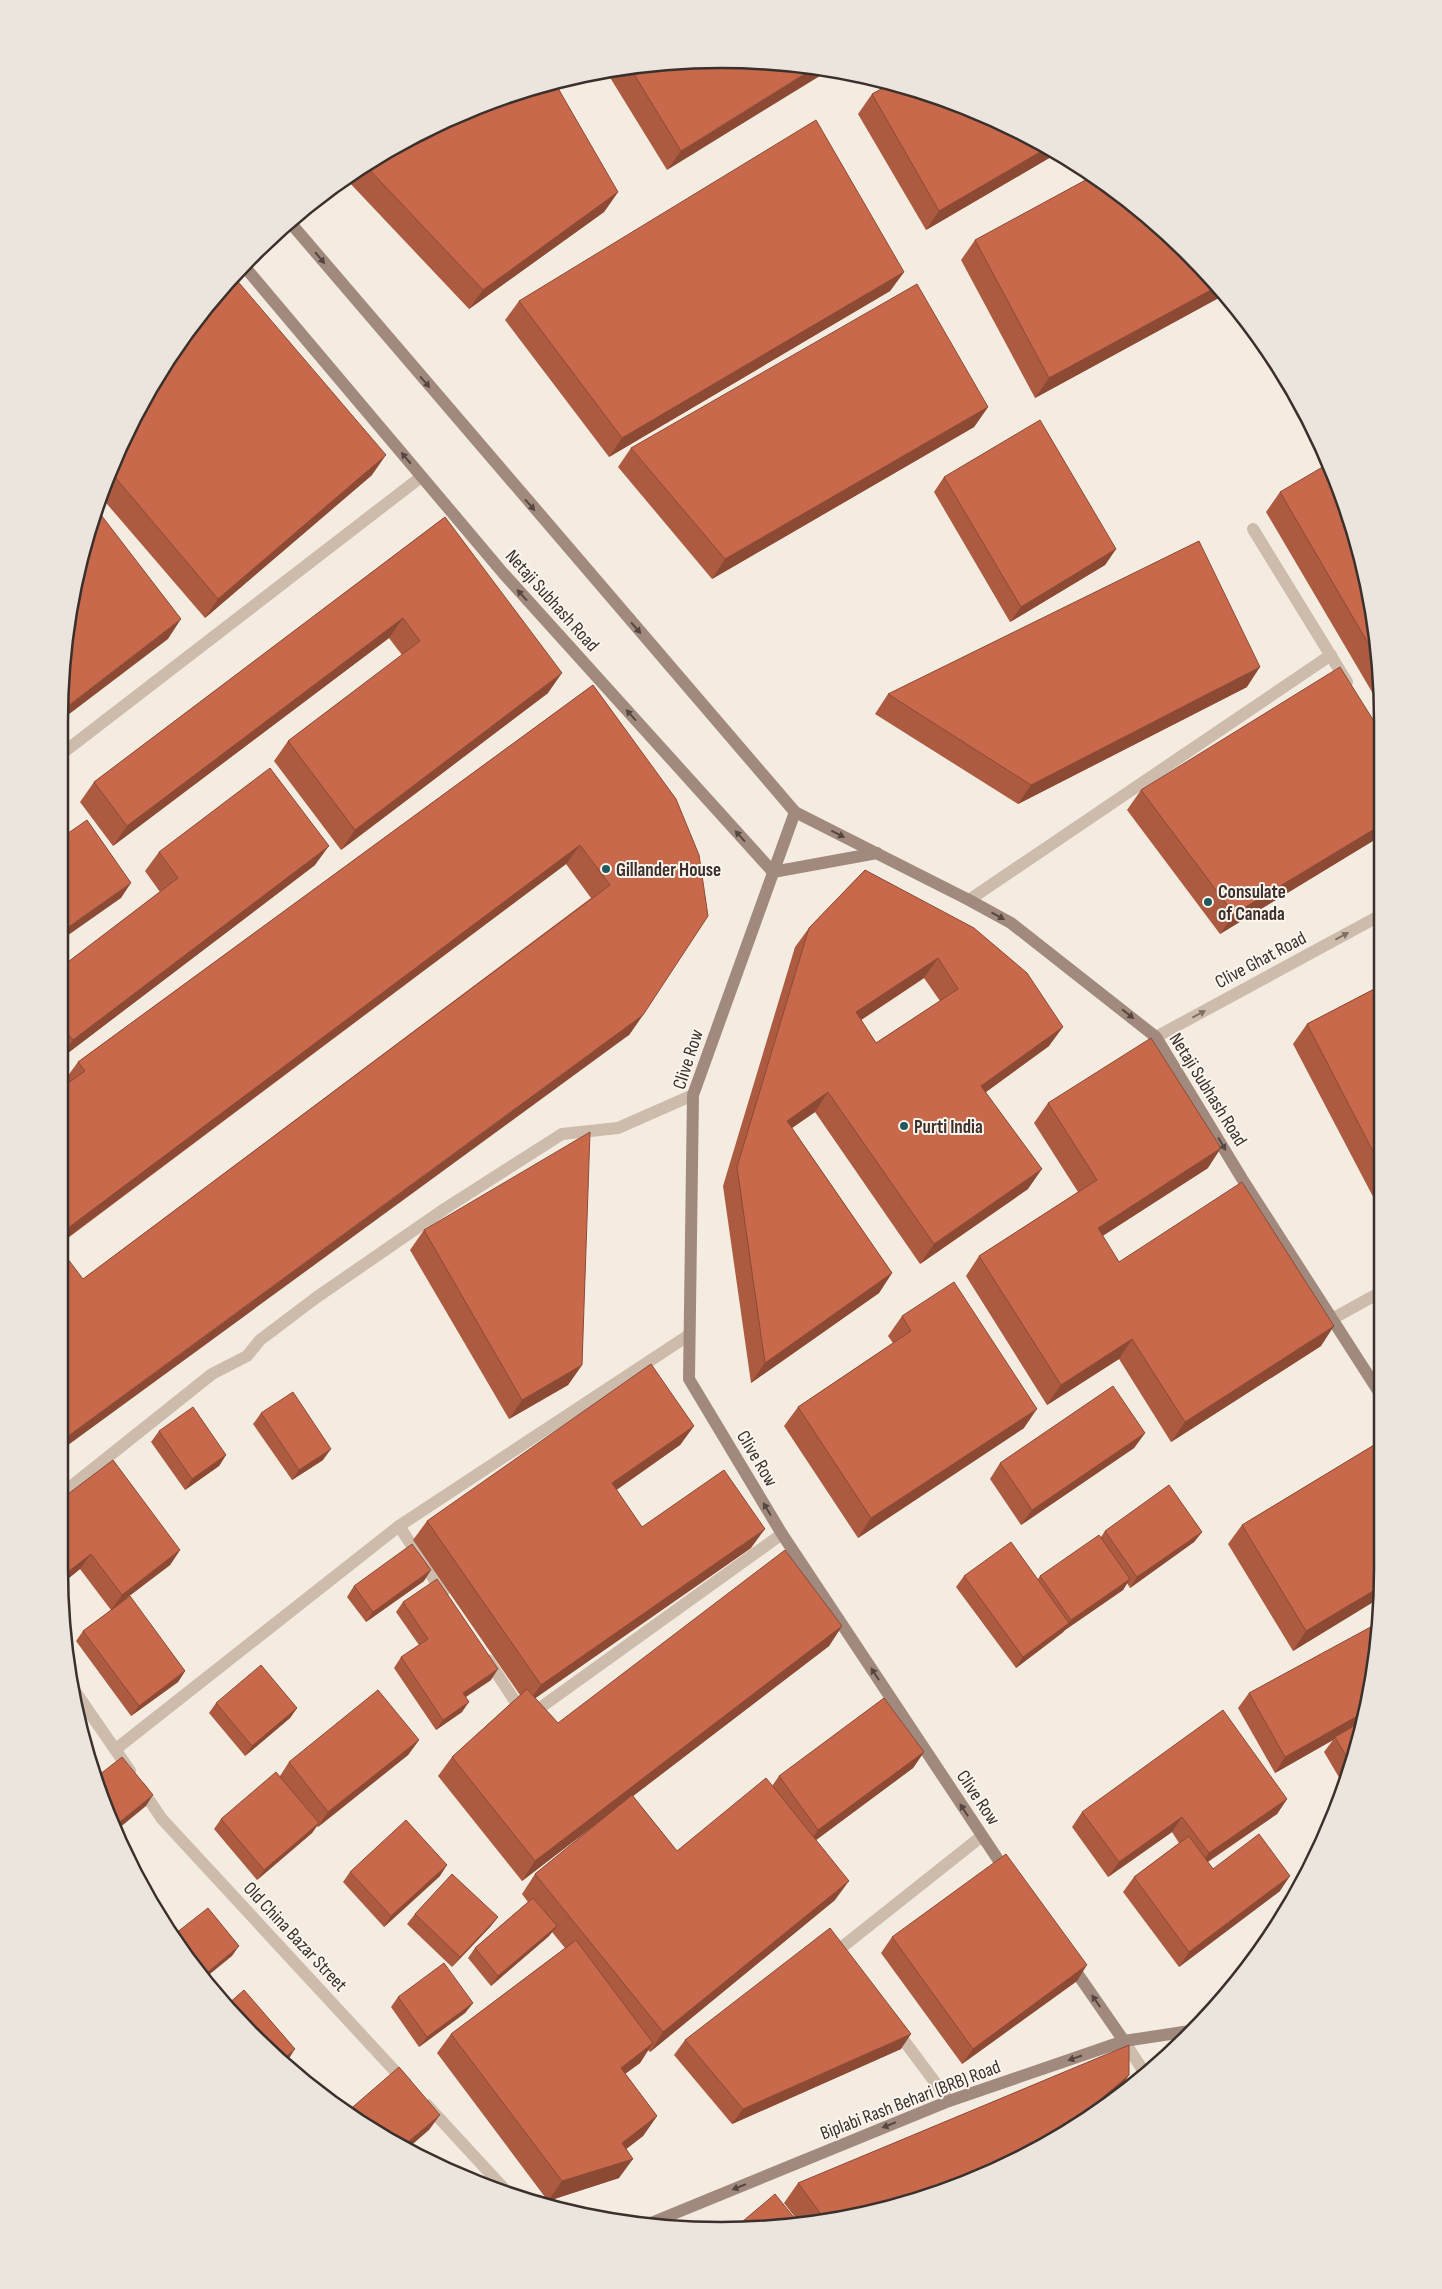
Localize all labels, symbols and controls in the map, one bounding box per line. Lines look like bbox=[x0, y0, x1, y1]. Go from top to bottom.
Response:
one-way arrow bbox=[314, 251, 325, 264]
one-way arrow bbox=[419, 375, 430, 388]
one-way arrow bbox=[400, 452, 411, 465]
one-way arrow bbox=[525, 498, 536, 511]
street label: Netaji Subhash Road bbox=[500, 545, 604, 657]
one-way arrow bbox=[516, 589, 528, 601]
one-way arrow bbox=[631, 621, 642, 634]
one-way arrow bbox=[625, 710, 637, 722]
one-way arrow bbox=[831, 830, 846, 838]
one-way arrow bbox=[734, 831, 746, 843]
place label: Gillander House bbox=[616, 859, 721, 882]
marker: Gillander House bbox=[600, 863, 612, 875]
place label: Consulate of Canada bbox=[1218, 881, 1286, 926]
marker: Consulate of Canada bbox=[1202, 896, 1214, 908]
one-way arrow bbox=[991, 912, 1006, 920]
street label: Clive Ghat Road bbox=[1211, 927, 1310, 994]
one-way arrow bbox=[1335, 932, 1349, 940]
one-way arrow bbox=[1121, 1009, 1134, 1020]
one-way arrow bbox=[1193, 1009, 1206, 1018]
street label: Clive Row bbox=[668, 1026, 709, 1092]
street label: Netaji Subhash Road bbox=[1164, 1029, 1252, 1151]
place label: Purti India bbox=[914, 1116, 983, 1139]
marker: Purti India bbox=[898, 1120, 910, 1132]
one-way arrow bbox=[1217, 1138, 1226, 1151]
street label: Clive Row bbox=[731, 1426, 783, 1491]
one-way arrow bbox=[762, 1502, 771, 1515]
one-way arrow bbox=[870, 1667, 880, 1681]
street label: Clive Row bbox=[951, 1766, 1005, 1830]
one-way arrow bbox=[960, 1803, 969, 1816]
street label: Old China Bazar Street bbox=[238, 1877, 352, 1997]
one-way arrow bbox=[1091, 1994, 1101, 2008]
one-way arrow bbox=[1067, 2054, 1082, 2062]
street label: Biplabi Rash Behari (BRB) Road bbox=[817, 2055, 1004, 2145]
one-way arrow bbox=[882, 2122, 896, 2130]
one-way arrow bbox=[731, 2183, 746, 2191]

